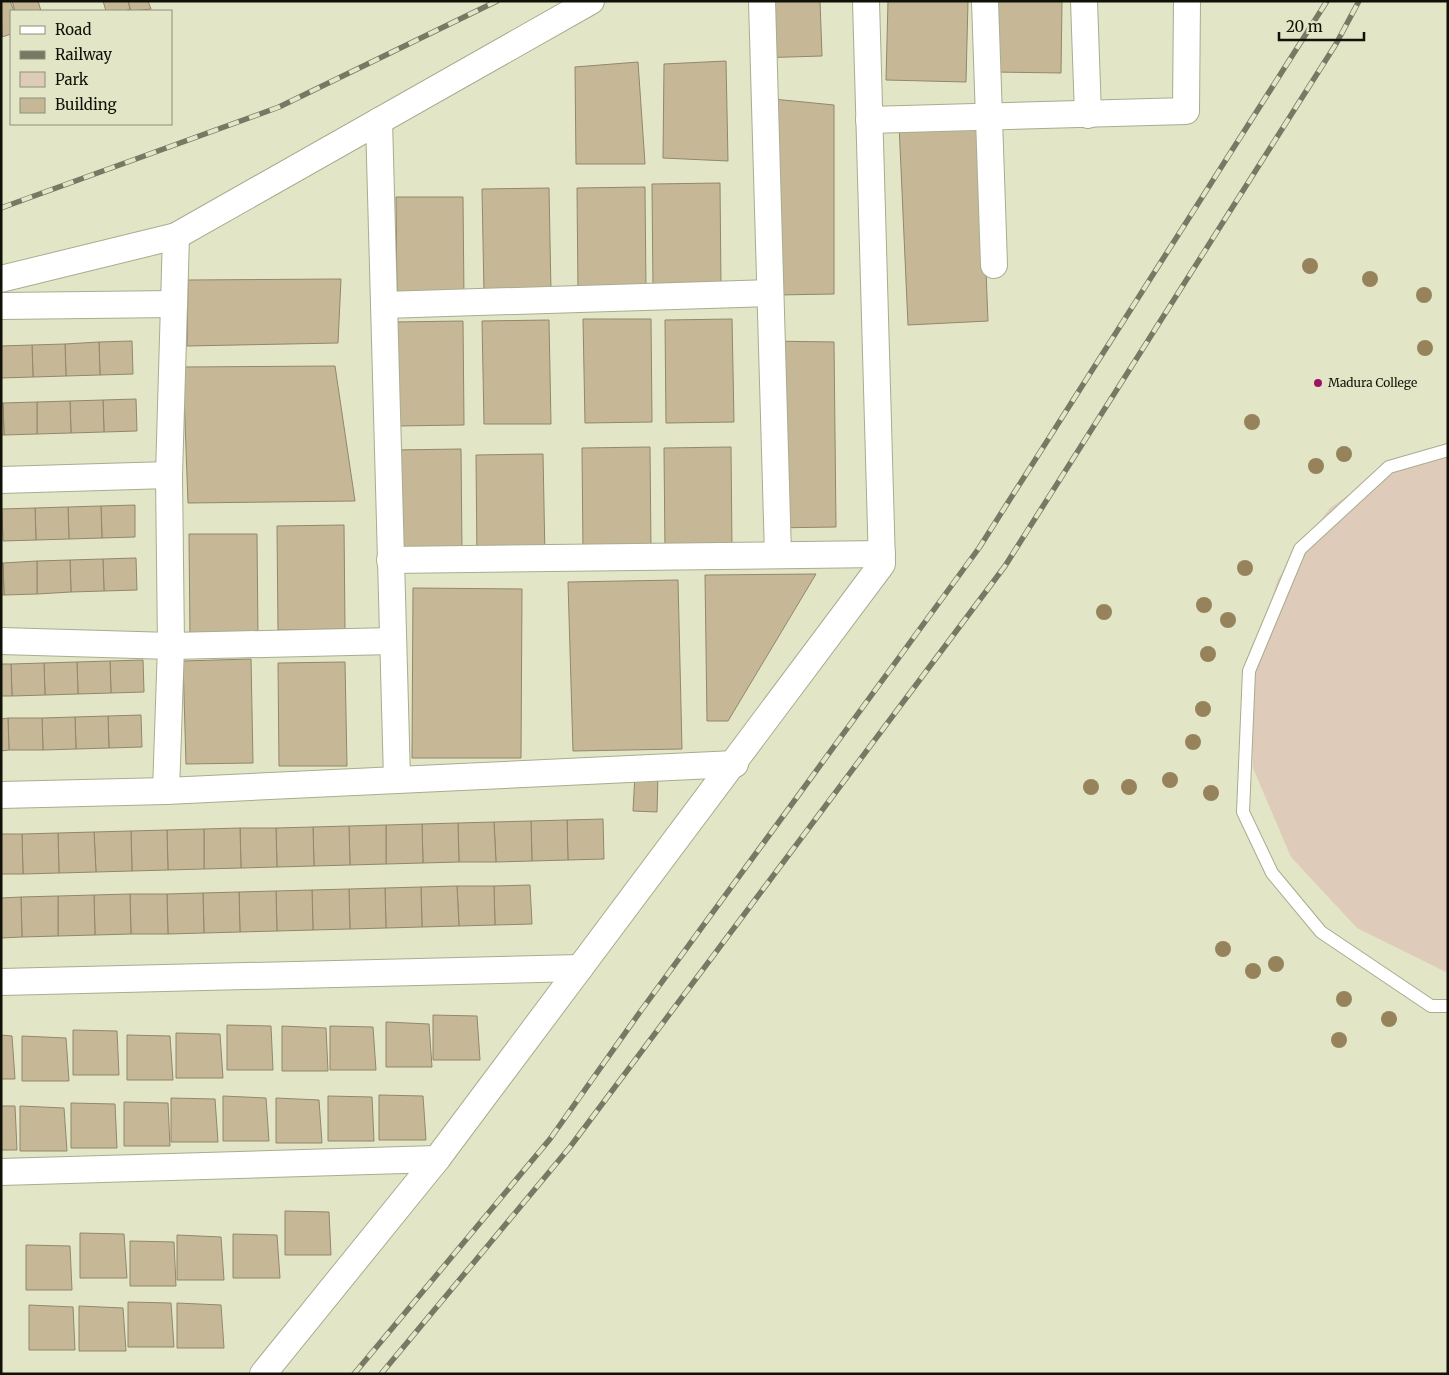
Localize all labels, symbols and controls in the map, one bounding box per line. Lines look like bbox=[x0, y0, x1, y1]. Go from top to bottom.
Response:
legend bbox=[10, 10, 172, 125]
scale bar bbox=[1279, 10, 1364, 42]
text: 20 m bbox=[1286, 17, 1323, 36]
text: Road bbox=[55, 20, 91, 39]
text: Railway bbox=[55, 45, 112, 64]
text: Park bbox=[55, 70, 89, 89]
text: Building bbox=[55, 95, 117, 114]
place label: Madura College bbox=[1328, 375, 1417, 390]
marker: Madura College bbox=[1312, 377, 1324, 389]

